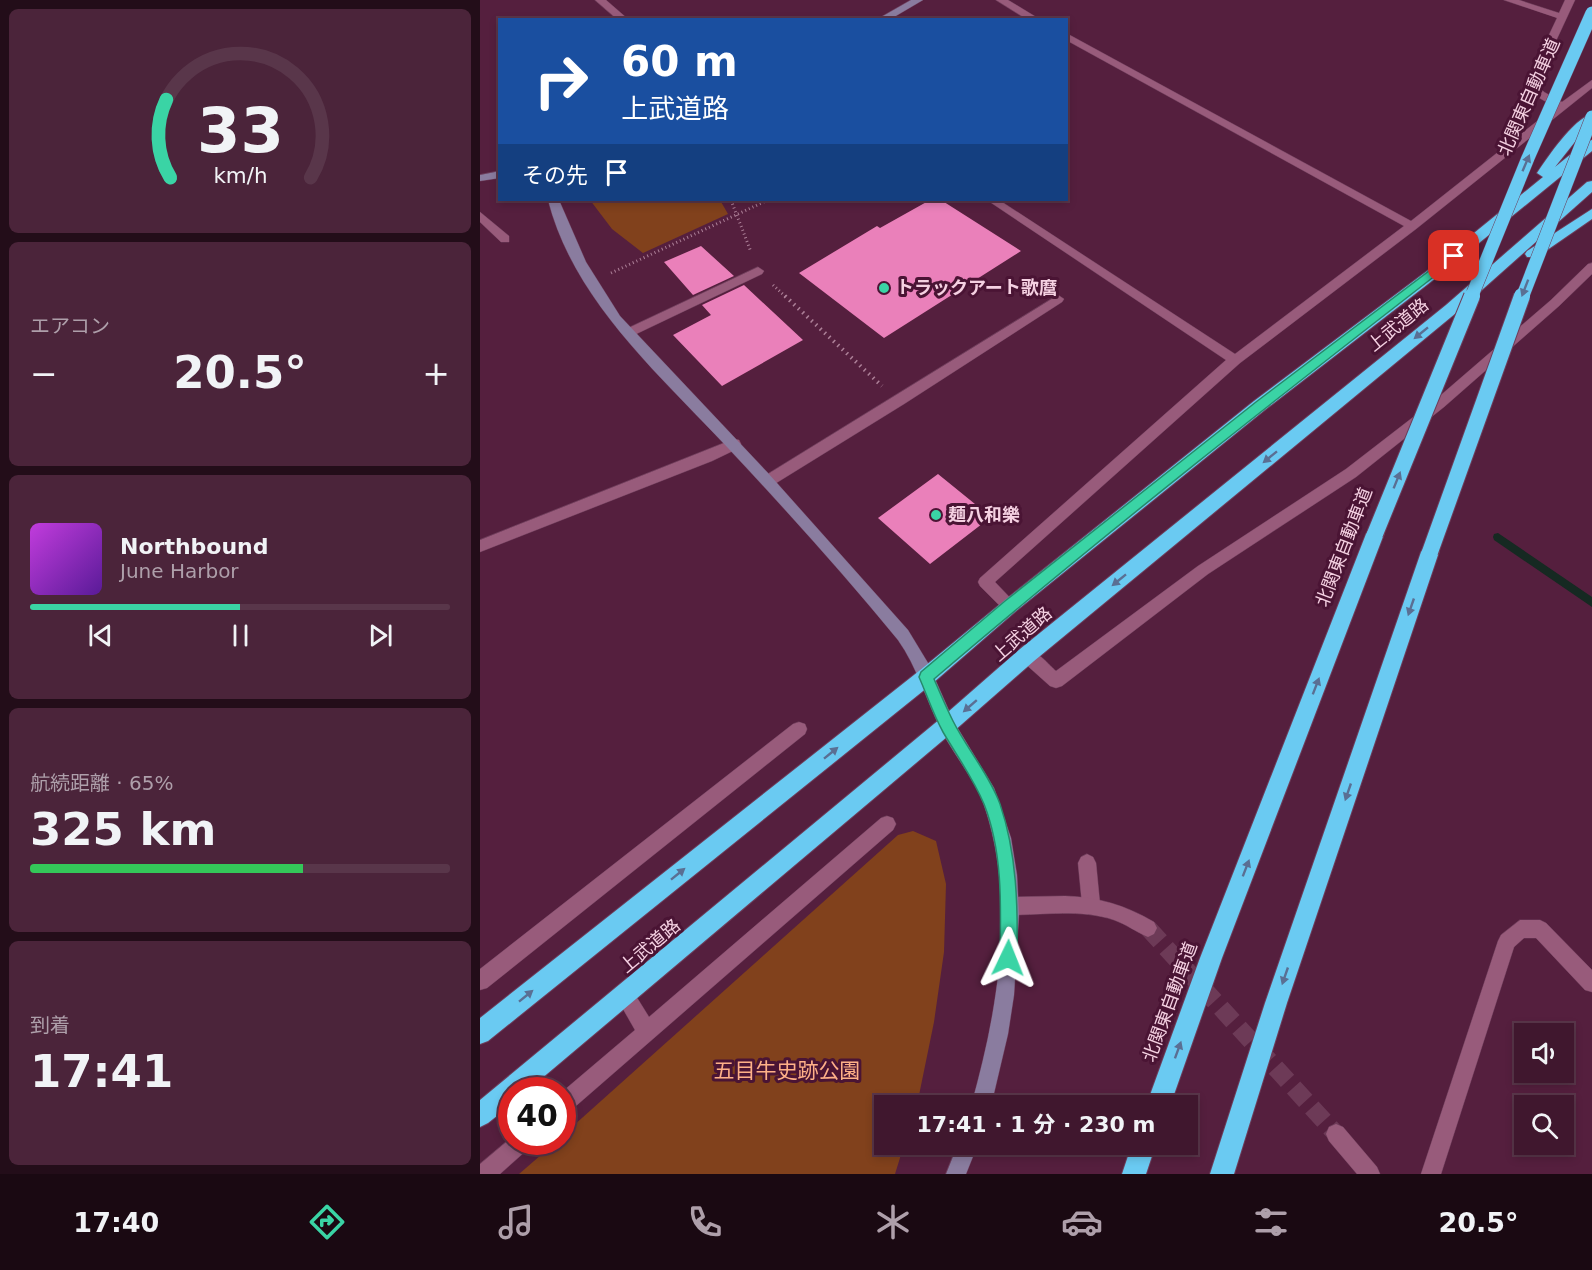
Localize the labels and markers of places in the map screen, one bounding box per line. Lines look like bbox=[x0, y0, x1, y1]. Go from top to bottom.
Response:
pin bbox=[1428, 230, 1479, 281]
place label: トラックアート歌麿 bbox=[896, 277, 1057, 298]
marker: トラックアート歌麿 bbox=[877, 281, 891, 295]
place label: 麺八和樂 bbox=[948, 504, 1020, 525]
marker: 麺八和樂 bbox=[929, 508, 943, 522]

